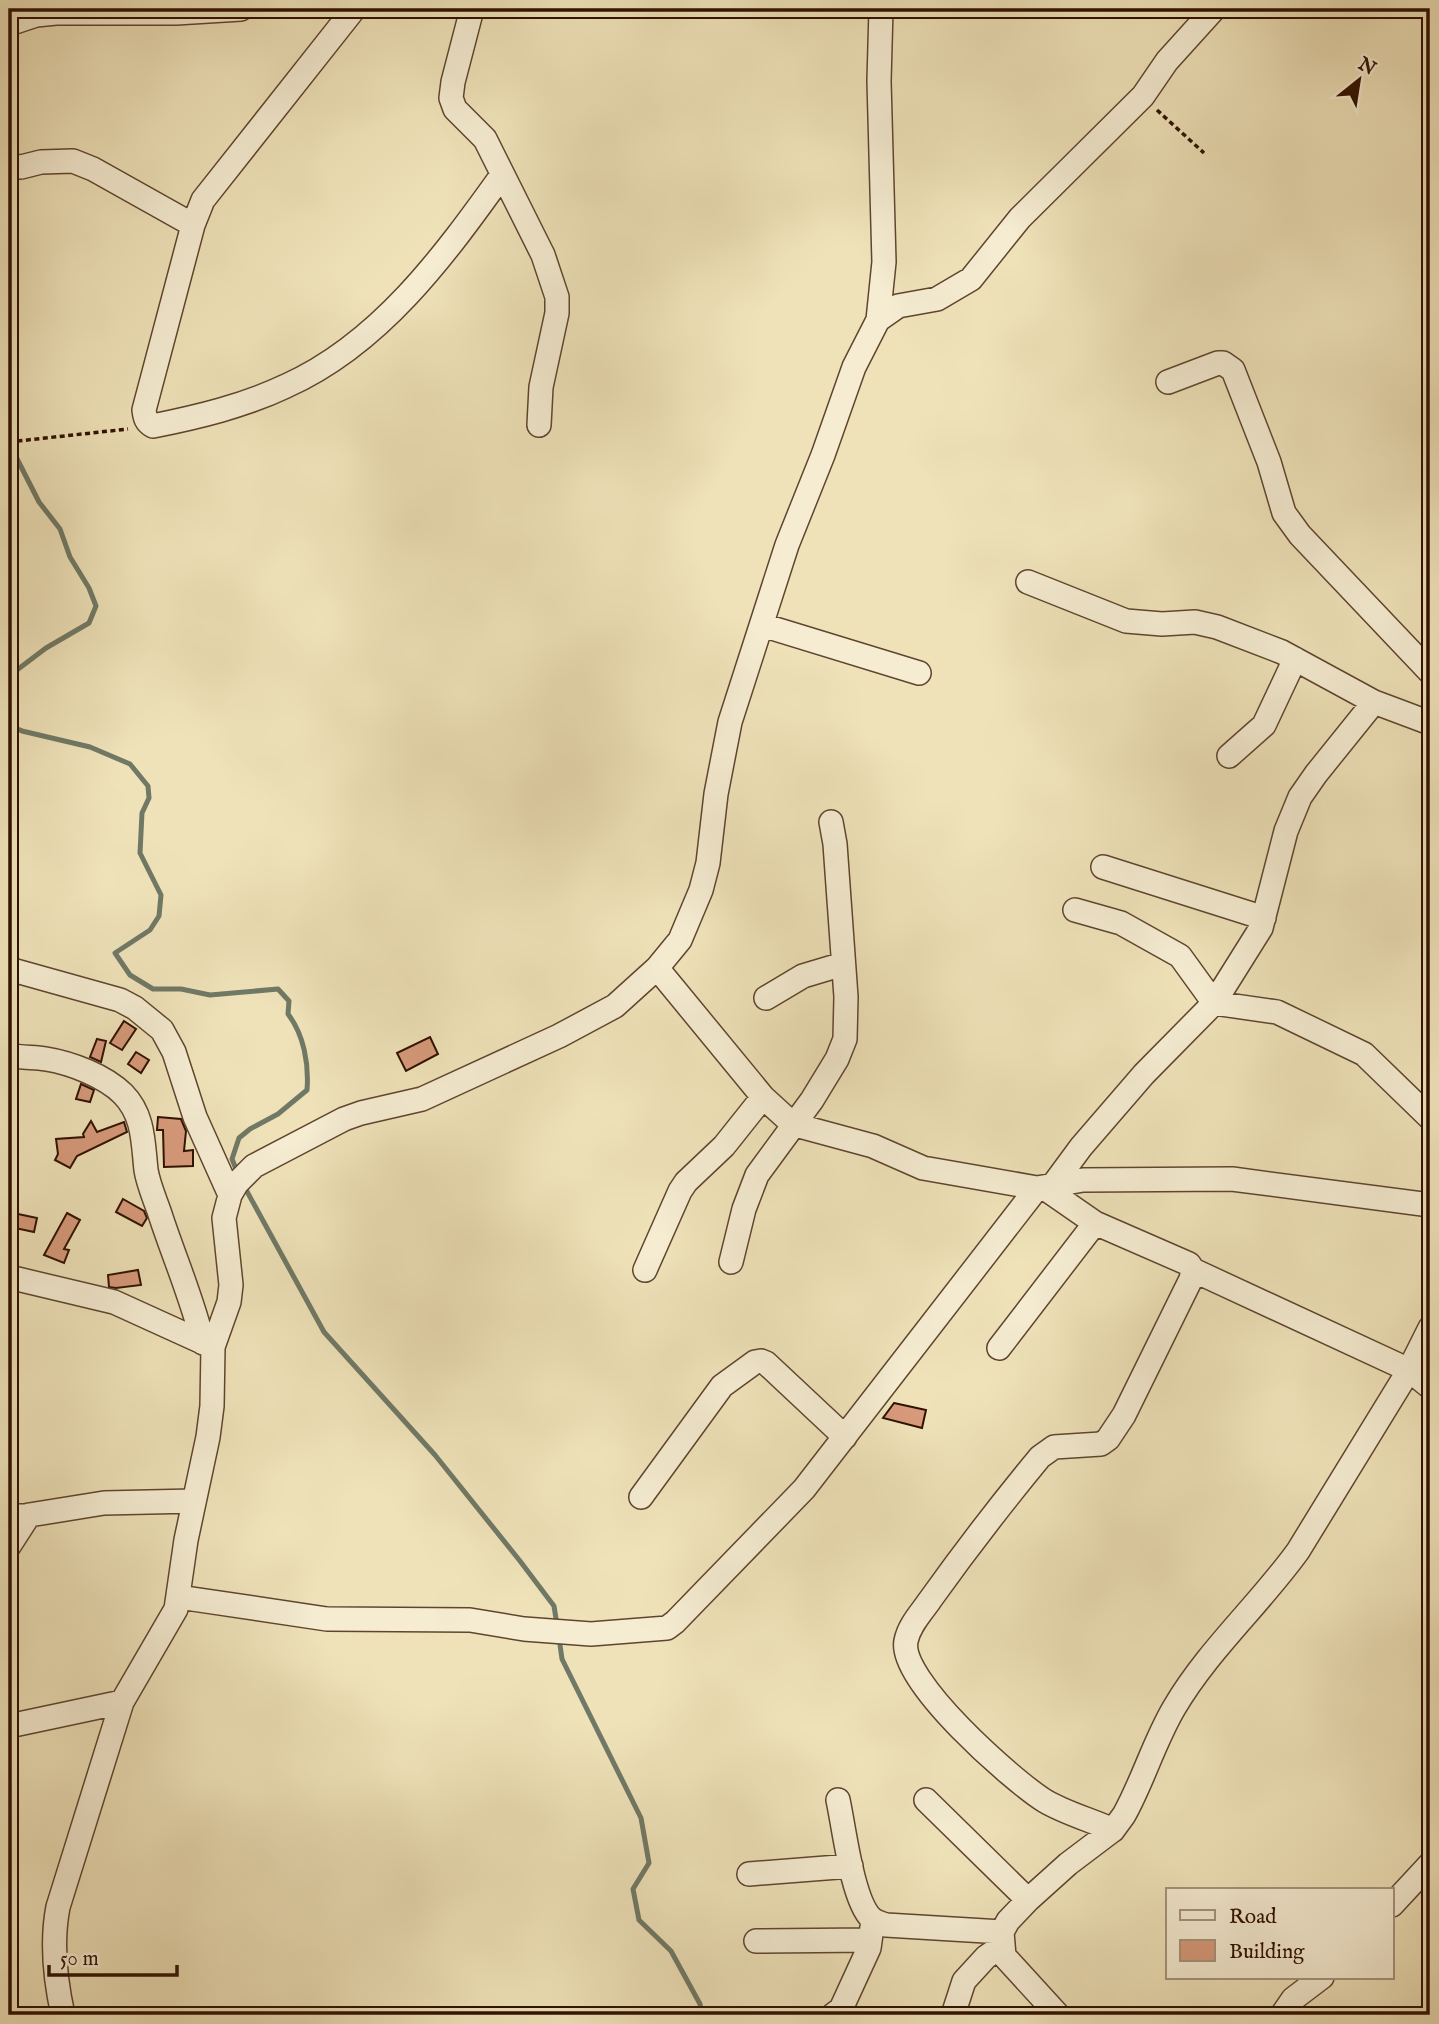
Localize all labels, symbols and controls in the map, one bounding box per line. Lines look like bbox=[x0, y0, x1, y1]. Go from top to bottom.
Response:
north arrow bbox=[1324, 46, 1394, 116]
text: N bbox=[1353, 52, 1380, 82]
legend bbox=[1166, 1888, 1394, 1979]
text: Road bbox=[1229, 1904, 1277, 1931]
scale bar bbox=[49, 1933, 177, 1977]
text: Building bbox=[1229, 1939, 1305, 1966]
text: 50 m bbox=[60, 1946, 99, 1973]

